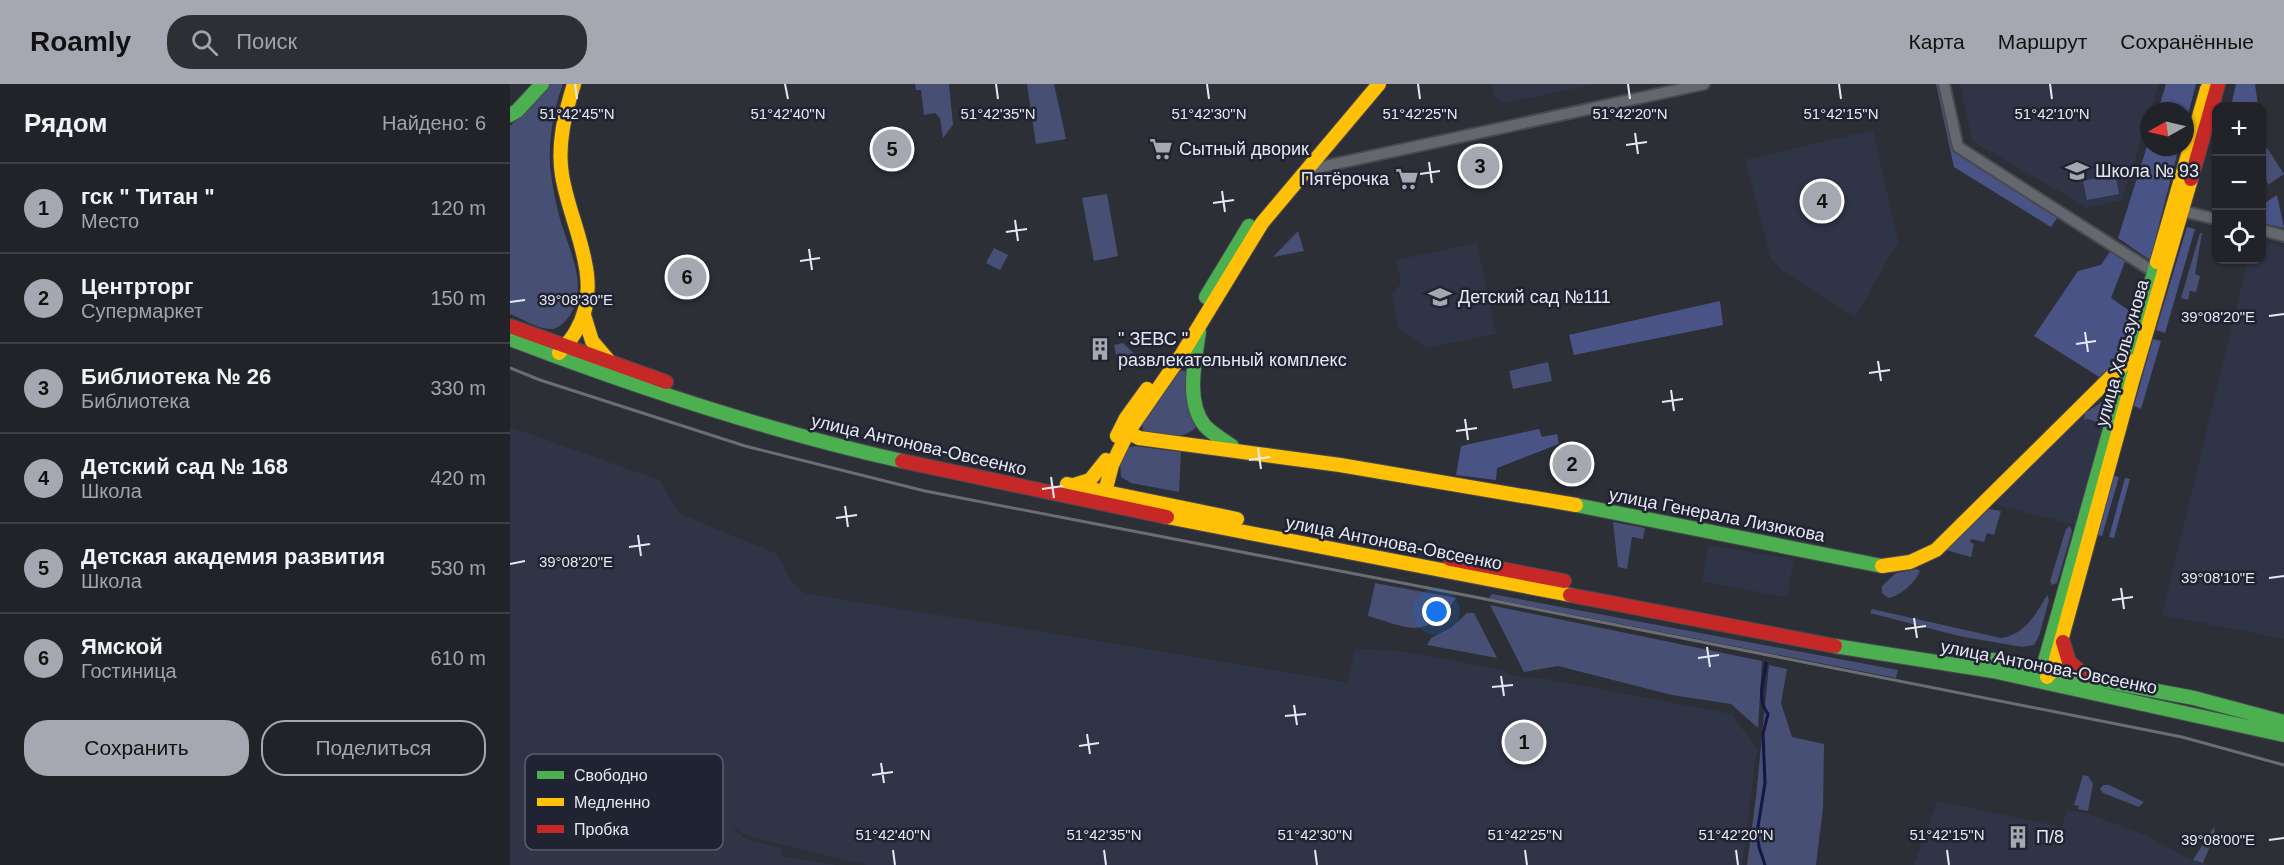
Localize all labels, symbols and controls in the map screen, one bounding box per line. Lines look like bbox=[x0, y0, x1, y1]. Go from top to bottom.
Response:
search box bbox=[167, 15, 587, 69]
text: Roamly bbox=[30, 26, 131, 57]
icon: search bbox=[188, 26, 221, 59]
text: Поиск bbox=[236, 29, 297, 54]
text: Карта bbox=[1909, 30, 1965, 53]
text: Маршрут bbox=[1998, 30, 2087, 53]
text: Сохранённые bbox=[2120, 30, 2254, 53]
north arrow bbox=[2140, 102, 2194, 156]
map controls bbox=[2212, 102, 2266, 264]
button: + bbox=[2212, 102, 2266, 156]
text: 51°42'45"N bbox=[539, 105, 615, 122]
text: 51°42'40"N bbox=[750, 105, 826, 122]
text: 51°42'35"N bbox=[960, 105, 1036, 122]
text: 51°42'30"N bbox=[1171, 105, 1247, 122]
text: 51°42'25"N bbox=[1382, 105, 1458, 122]
text: 51°42'20"N bbox=[1592, 105, 1668, 122]
text: 51°42'15"N bbox=[1803, 105, 1879, 122]
text: 51°42'10"N bbox=[2014, 105, 2090, 122]
text: Рядом bbox=[24, 108, 107, 138]
text: Найдено: 6 bbox=[382, 112, 486, 134]
pin: 5 bbox=[872, 126, 911, 172]
supermarket icon: Сытный дворик bbox=[1148, 136, 1174, 162]
place label: Сытный дворик bbox=[1179, 139, 1309, 159]
pin: 3 bbox=[1460, 144, 1500, 188]
button: − bbox=[2212, 156, 2266, 210]
school or university icon: Школа № 93 bbox=[2064, 158, 2090, 184]
place label: Школа № 93 bbox=[2095, 161, 2199, 181]
supermarket icon: Пятёрочка bbox=[1394, 166, 1420, 192]
place label: Пятёрочка bbox=[1301, 169, 1390, 189]
pin: 4 bbox=[1802, 178, 1842, 224]
text: гск " Титан " bbox=[81, 184, 215, 209]
text: 1 bbox=[38, 197, 49, 219]
text: 120 m bbox=[430, 197, 486, 219]
text: Место bbox=[81, 210, 139, 232]
button: locate bbox=[2212, 210, 2266, 264]
pin: 6 bbox=[668, 254, 706, 300]
text: Центрторг bbox=[81, 274, 193, 299]
street label: улица Хользунова bbox=[2091, 276, 2153, 429]
school or university icon: Детский сад №111 bbox=[1427, 284, 1453, 310]
text: 2 bbox=[38, 287, 49, 309]
text: 150 m bbox=[430, 287, 486, 309]
place label: Детский сад №111 bbox=[1458, 287, 1611, 307]
text: 39°08'30"E bbox=[539, 291, 613, 308]
text: Супермаркет bbox=[81, 300, 203, 322]
text: 39°08'20"E bbox=[2181, 308, 2255, 325]
place label: " ЗЕВС " развлекательный комплекс bbox=[1118, 329, 1347, 370]
building icon: " ЗЕВС " развлекательный комплекс bbox=[1087, 336, 1113, 362]
text: Библиотека № 26 bbox=[81, 364, 271, 389]
text: 3 bbox=[38, 377, 49, 399]
text: 330 m bbox=[430, 377, 486, 399]
text: Библиотека bbox=[81, 390, 190, 412]
street label: улица Антонова-Овсеенко bbox=[809, 410, 1029, 480]
pin: 2 bbox=[1552, 442, 1592, 487]
text: Детский сад № 168 bbox=[81, 454, 288, 479]
text: 4 bbox=[38, 467, 49, 489]
text: 420 m bbox=[430, 467, 486, 489]
text: Школа bbox=[81, 480, 142, 502]
street label: улица Генерала Лизюкова bbox=[1607, 484, 1828, 546]
street label: улица Антонова-Овсеенко bbox=[1284, 512, 1504, 574]
text: Детская академия развития bbox=[81, 544, 385, 569]
text: 39°08'20"E bbox=[539, 553, 613, 570]
text: 5 bbox=[38, 557, 49, 579]
text: 530 m bbox=[430, 557, 486, 579]
text: 39°08'10"E bbox=[2181, 569, 2255, 586]
text: Школа bbox=[81, 570, 142, 592]
your location bbox=[1422, 597, 1451, 626]
text: Ямской bbox=[81, 634, 163, 659]
street label: улица Антонова-Овсеенко bbox=[1939, 636, 2159, 698]
text: 6 bbox=[38, 647, 49, 669]
text: 610 m bbox=[430, 647, 486, 669]
text: Гостиница bbox=[81, 660, 177, 682]
button: Сохранить bbox=[24, 720, 249, 776]
button: Поделиться bbox=[261, 720, 486, 776]
pin: 1 bbox=[1504, 720, 1544, 764]
legend bbox=[525, 754, 723, 850]
text: Свободно bbox=[574, 767, 648, 784]
text: Медленно bbox=[574, 794, 650, 811]
text: Пробка bbox=[574, 821, 629, 838]
building icon: П/8 bbox=[2005, 824, 2031, 850]
text: 51°42'40"N bbox=[855, 826, 931, 843]
text: 51°42'35"N bbox=[1066, 826, 1142, 843]
text: 51°42'30"N bbox=[1277, 826, 1353, 843]
text: 51°42'25"N bbox=[1487, 826, 1563, 843]
text: 51°42'20"N bbox=[1698, 826, 1774, 843]
text: 51°42'15"N bbox=[1909, 826, 1985, 843]
place label: П/8 bbox=[2036, 827, 2064, 847]
text: 39°08'00"E bbox=[2181, 831, 2255, 848]

